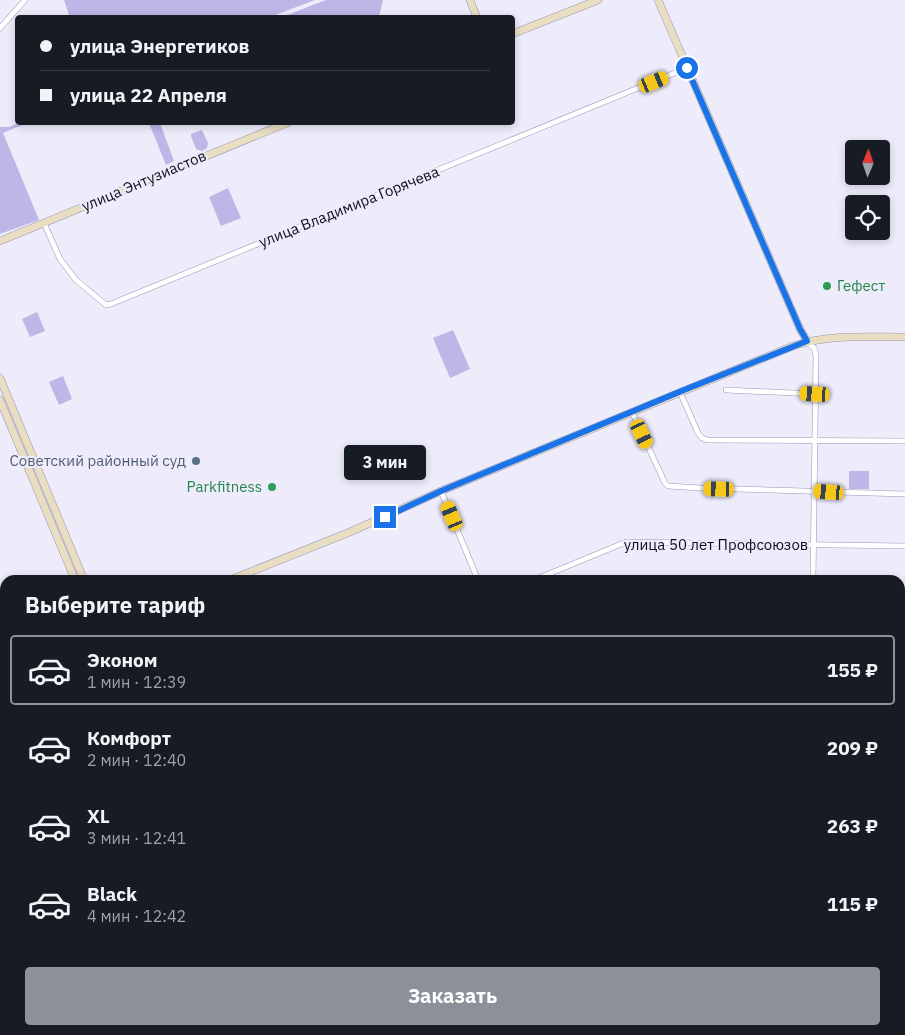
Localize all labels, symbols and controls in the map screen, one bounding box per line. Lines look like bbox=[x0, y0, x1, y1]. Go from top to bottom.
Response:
text: улица Энергетиков bbox=[70, 34, 249, 58]
route start bbox=[676, 57, 698, 79]
car bbox=[637, 69, 670, 95]
text: улица 22 Апреля bbox=[70, 83, 227, 107]
north arrow bbox=[845, 140, 890, 185]
map controls bbox=[845, 140, 890, 240]
street label: улица Энтузиастов bbox=[79, 146, 209, 215]
street label: улица Владимира Горячева bbox=[256, 162, 442, 251]
button: locate bbox=[845, 195, 890, 240]
place label: Гефест bbox=[837, 276, 885, 295]
marker: Гефест bbox=[821, 280, 833, 292]
car bbox=[799, 386, 830, 402]
car bbox=[628, 417, 655, 451]
callout: 3 мин bbox=[344, 444, 426, 480]
place label: Советский районный суд bbox=[10, 451, 186, 470]
text: 3 мин bbox=[363, 452, 407, 472]
marker: Советский районный суд bbox=[190, 455, 202, 467]
place label: Parkfitness bbox=[187, 477, 262, 496]
marker: Parkfitness bbox=[266, 481, 278, 493]
car bbox=[703, 481, 734, 497]
car bbox=[813, 483, 844, 501]
car bbox=[439, 499, 464, 533]
route end bbox=[374, 506, 396, 528]
street label: улица 50 лет Профсоюзов bbox=[624, 535, 808, 554]
text: Выберите тариф bbox=[25, 590, 205, 619]
icon: car bbox=[27, 648, 72, 693]
text: Эконом bbox=[87, 648, 158, 672]
text: 155 ₽ bbox=[827, 658, 878, 682]
text: 1 мин · 12:39 bbox=[87, 672, 186, 692]
icon: car bbox=[27, 726, 72, 771]
text: Комфорт bbox=[87, 726, 171, 750]
text: 209 ₽ bbox=[827, 736, 878, 760]
text: 2 мин · 12:40 bbox=[87, 750, 186, 770]
icon: car bbox=[27, 804, 72, 849]
text: XL bbox=[87, 804, 110, 828]
text: 263 ₽ bbox=[827, 814, 878, 838]
text: 3 мин · 12:41 bbox=[87, 828, 186, 848]
icon: car bbox=[27, 882, 72, 927]
text: Black bbox=[87, 882, 137, 906]
text: 115 ₽ bbox=[827, 892, 878, 916]
text: 4 мин · 12:42 bbox=[87, 906, 186, 926]
button: Заказать bbox=[25, 967, 880, 1025]

